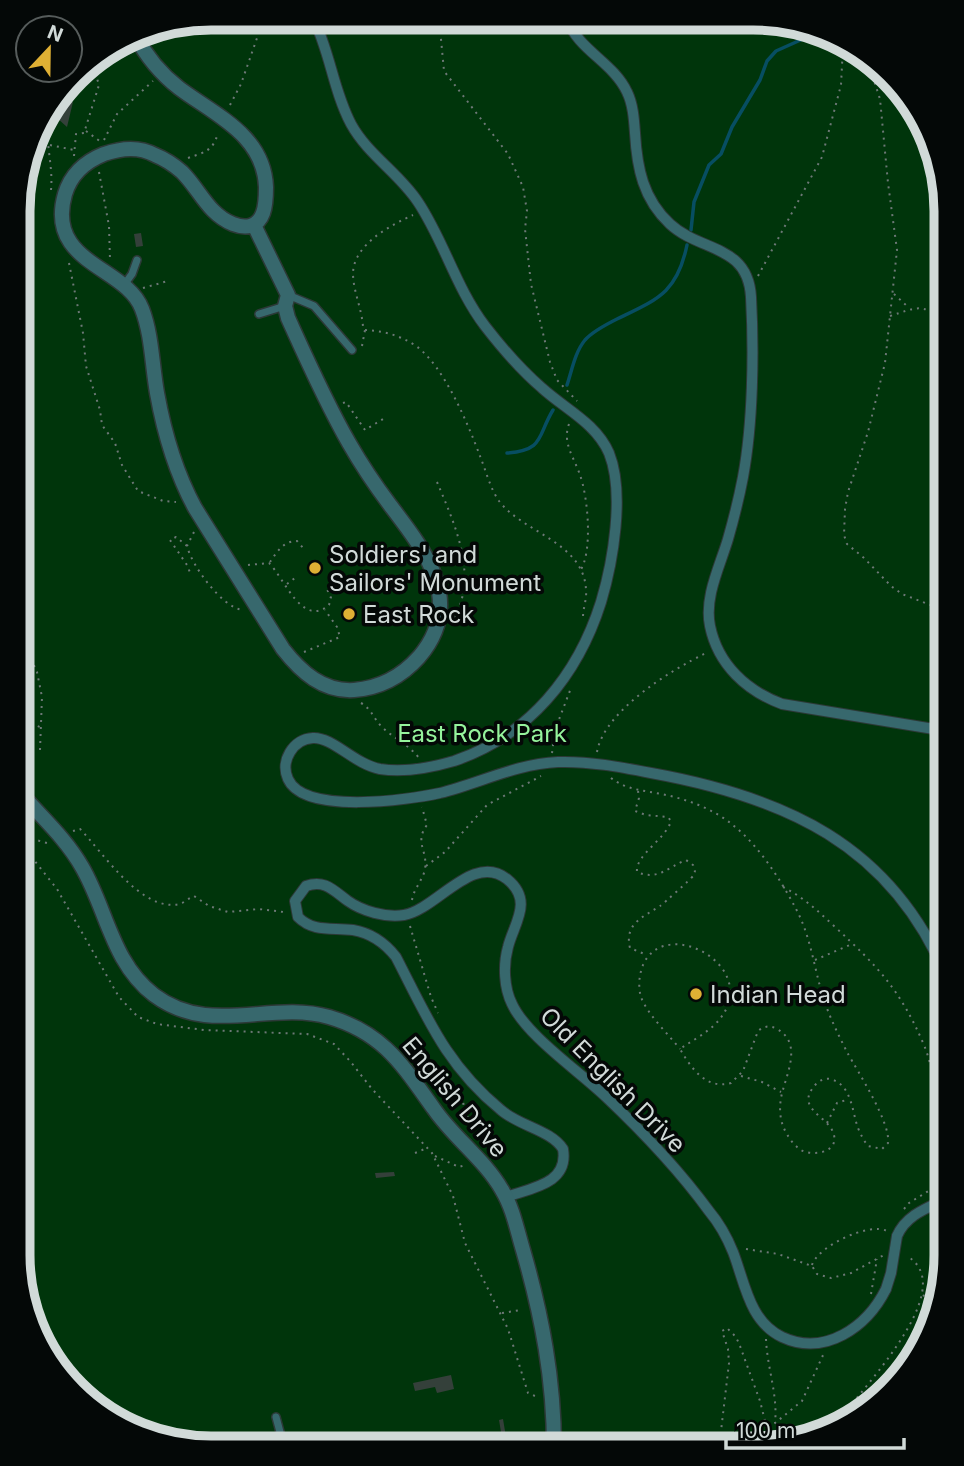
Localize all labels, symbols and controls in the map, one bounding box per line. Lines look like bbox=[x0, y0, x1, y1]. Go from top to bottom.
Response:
north arrow bbox=[14, 14, 84, 84]
text: N bbox=[44, 20, 66, 47]
place label: Soldiers' and Sailors' Monument bbox=[329, 540, 541, 597]
marker: Soldiers' and Sailors' Monument bbox=[307, 560, 323, 576]
place label: East Rock bbox=[363, 600, 475, 629]
marker: East Rock bbox=[341, 606, 357, 622]
park label: East Rock Park bbox=[397, 719, 567, 748]
place label: Indian Head bbox=[710, 980, 846, 1009]
marker: Indian Head bbox=[688, 986, 704, 1002]
street label: Old English Drive bbox=[534, 1001, 692, 1159]
street label: English Drive bbox=[396, 1031, 514, 1163]
scale bar bbox=[726, 1406, 904, 1450]
text: 100 m bbox=[736, 1418, 795, 1443]

